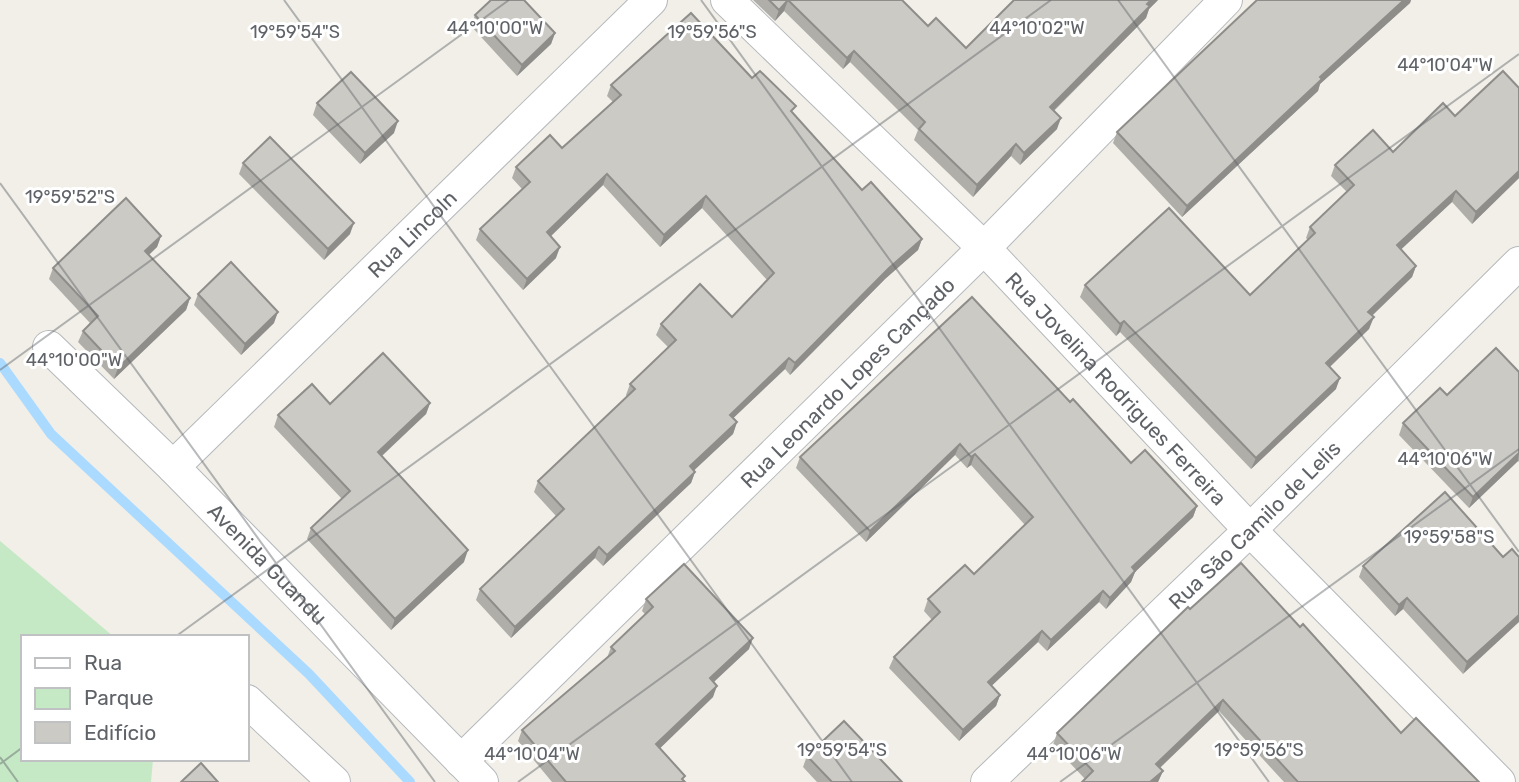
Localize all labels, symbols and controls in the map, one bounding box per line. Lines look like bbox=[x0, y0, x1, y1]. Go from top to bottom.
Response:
text: 44°10'00"W bbox=[447, 17, 543, 39]
text: 44°10'02"W bbox=[989, 17, 1085, 39]
text: 19°59'54"S bbox=[250, 21, 340, 43]
text: 19°59'56"S bbox=[667, 21, 757, 43]
text: 44°10'04"W bbox=[1397, 54, 1493, 76]
street label: Rua Lincoln bbox=[362, 185, 462, 282]
text: 19°59'52"S bbox=[25, 186, 115, 208]
street label: Rua Jovelina Rodrigues Ferreira bbox=[1001, 267, 1232, 510]
street label: Rua Leonardo Lopes Cançado bbox=[735, 272, 960, 493]
text: 44°10'00"W bbox=[26, 349, 122, 371]
street label: Rua São Camilo de Lelis bbox=[1163, 435, 1345, 614]
text: 44°10'06"W bbox=[1397, 448, 1493, 470]
street label: Avenida Guandu bbox=[203, 498, 333, 630]
text: 19°59'58"S bbox=[1404, 526, 1494, 548]
legend bbox=[21, 635, 248, 761]
text: Rua bbox=[84, 650, 122, 675]
text: Parque bbox=[84, 685, 154, 710]
text: Edifício bbox=[84, 720, 156, 745]
text: 19°59'54"S bbox=[797, 739, 887, 761]
text: 19°59'56"S bbox=[1214, 739, 1304, 761]
text: 44°10'04"W bbox=[484, 743, 580, 765]
text: 44°10'06"W bbox=[1026, 743, 1122, 765]

